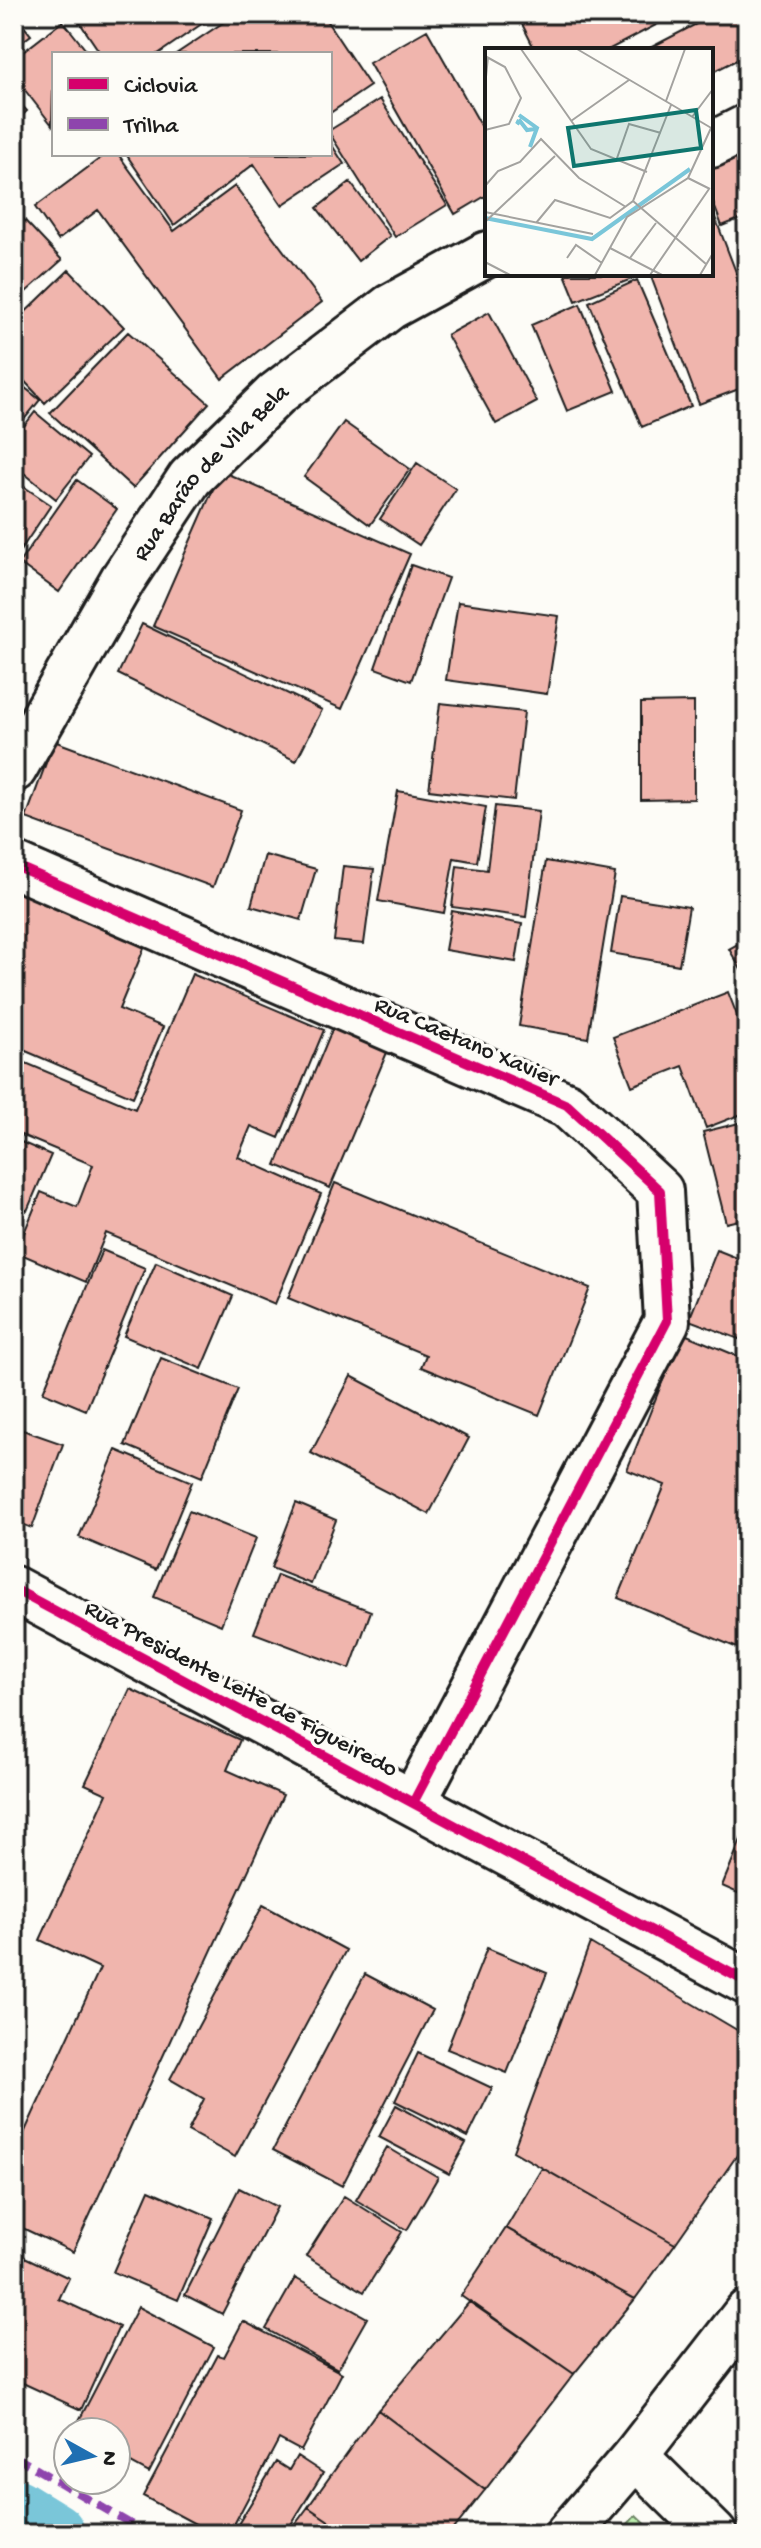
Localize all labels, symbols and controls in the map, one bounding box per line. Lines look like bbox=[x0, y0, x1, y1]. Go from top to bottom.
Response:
inset map bbox=[485, 48, 713, 276]
legend bbox=[52, 52, 332, 156]
text: Ciclovia bbox=[124, 73, 198, 102]
text: Trilha bbox=[122, 113, 179, 142]
street label: Rua Barão de Vila Bela bbox=[128, 378, 296, 568]
street label: Rua Caetano Xavier bbox=[369, 991, 564, 1096]
street label: Rua Presidente Leite de Figueiredo bbox=[79, 1595, 402, 1785]
north arrow bbox=[52, 2416, 132, 2496]
text: N bbox=[94, 2449, 122, 2467]

